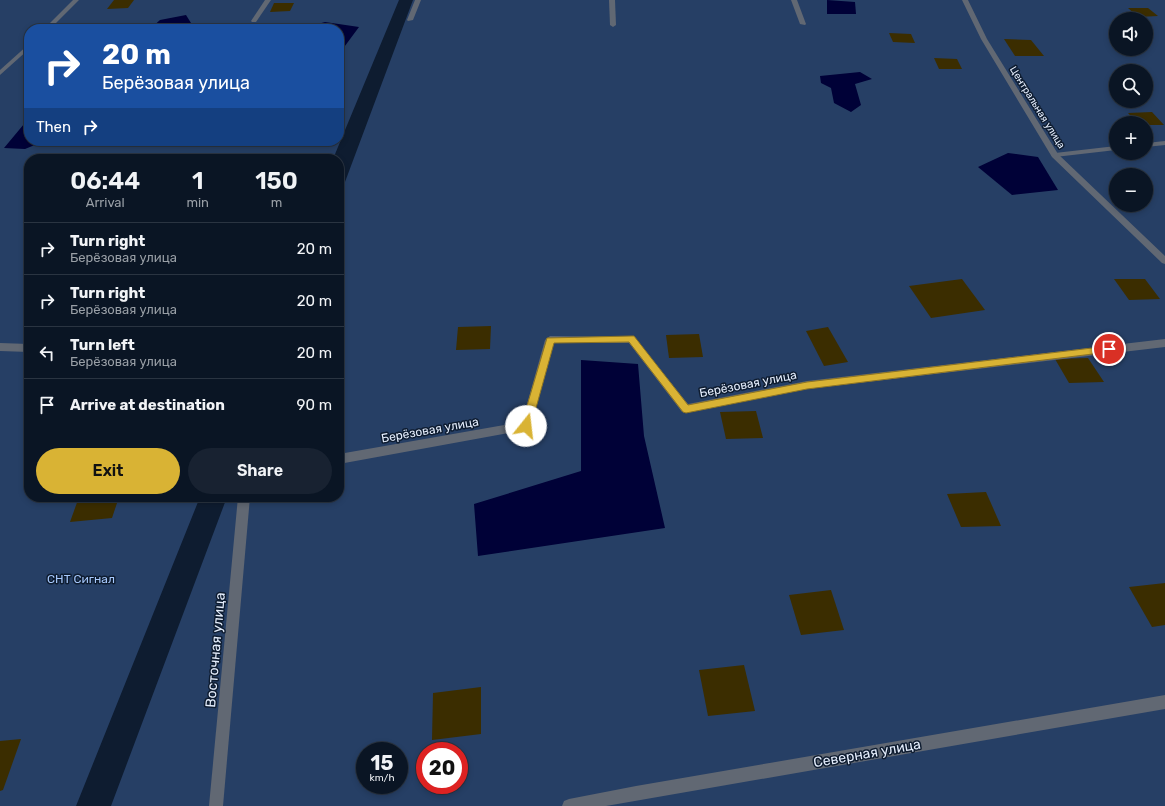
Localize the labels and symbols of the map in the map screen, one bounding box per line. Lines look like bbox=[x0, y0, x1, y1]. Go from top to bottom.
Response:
street label: Центральная улица bbox=[1007, 64, 1067, 151]
pin bbox=[1092, 332, 1126, 366]
street label: Берёзовая улица bbox=[698, 368, 798, 400]
position arrow bbox=[505, 405, 547, 447]
street label: Берёзовая улица bbox=[380, 415, 480, 445]
park label: СНТ Сигнал bbox=[47, 572, 115, 586]
street label: Восточная улица bbox=[202, 592, 229, 708]
street label: Северная улица bbox=[812, 736, 922, 771]
speed limit sign: 20 bbox=[416, 742, 468, 794]

